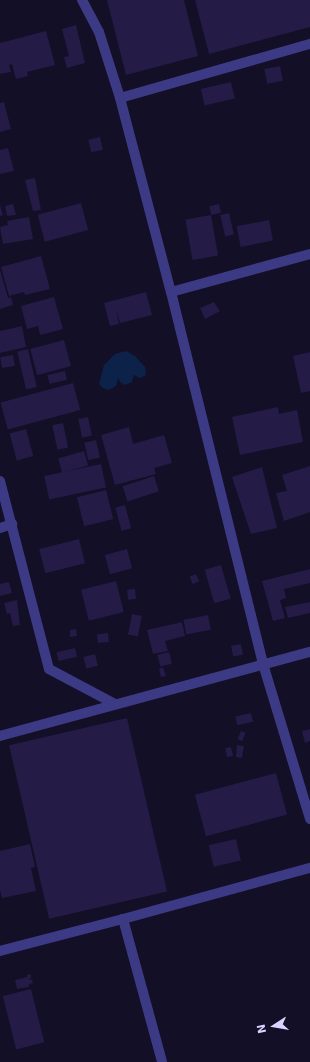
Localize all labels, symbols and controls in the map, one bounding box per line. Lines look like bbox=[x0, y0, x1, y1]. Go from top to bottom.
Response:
north arrow bbox=[254, 1006, 294, 1046]
text: N bbox=[254, 1023, 269, 1034]

